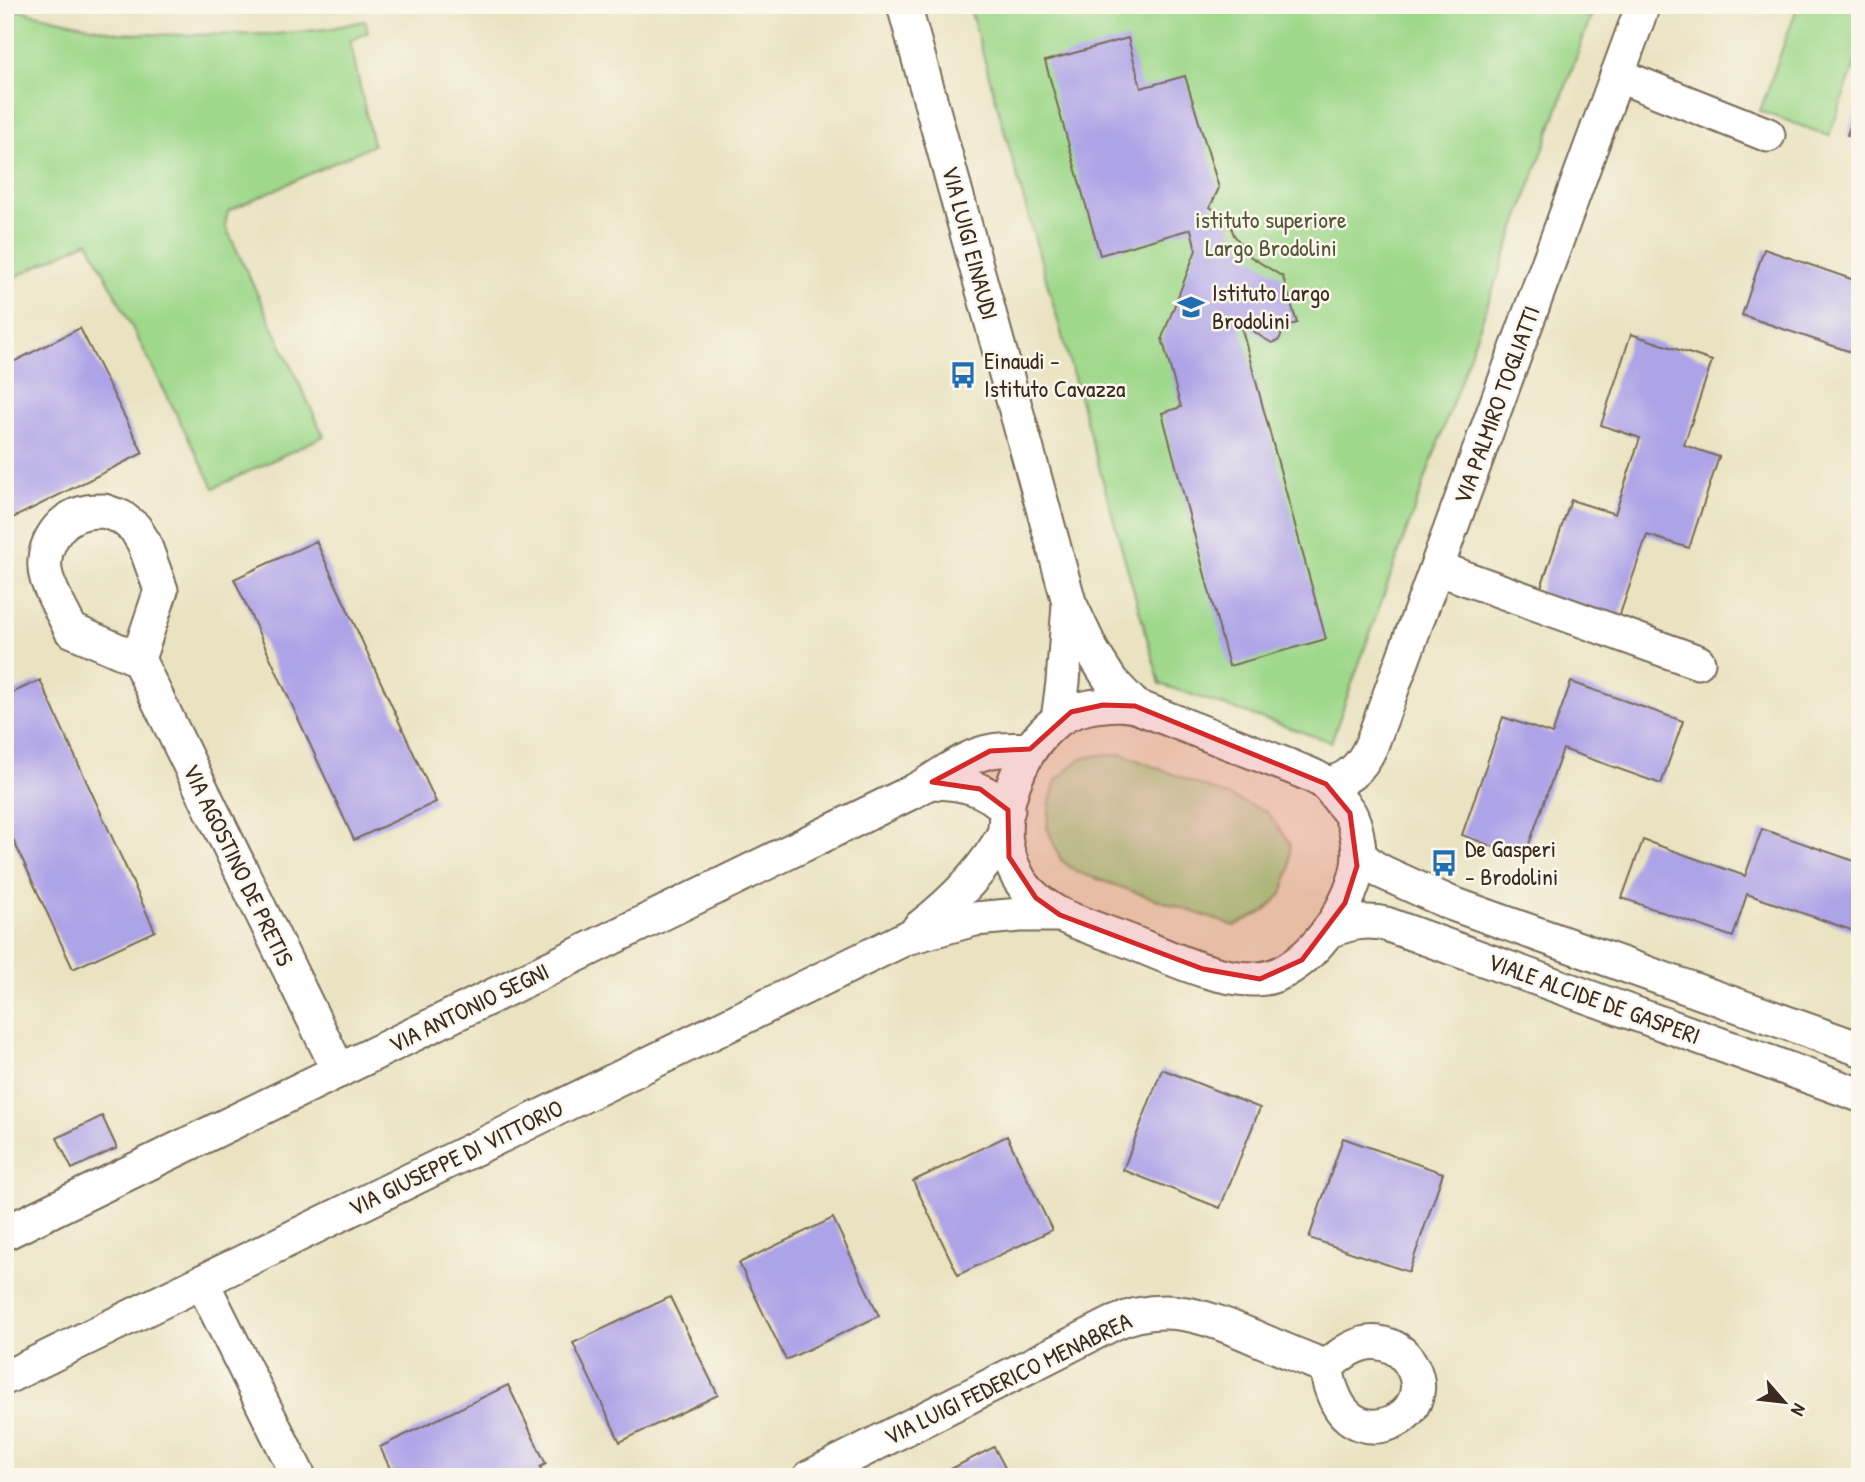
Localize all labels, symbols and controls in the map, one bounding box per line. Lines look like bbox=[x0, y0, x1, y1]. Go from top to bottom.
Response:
street label: VIA LUIGI EINAUDI bbox=[935, 162, 1007, 323]
park label: istituto superiore Largo Brodolini bbox=[1195, 203, 1347, 263]
place label: Istituto Largo Brodolini bbox=[1212, 276, 1330, 336]
school or university icon: Istituto Largo Brodolini bbox=[1176, 292, 1206, 322]
street label: VIA PALMIRO TOGLIATTI bbox=[1445, 301, 1547, 508]
place label: Einaudi - Istituto Cavazza bbox=[984, 344, 1125, 404]
bus stop icon: Einaudi - Istituto Cavazza bbox=[948, 360, 978, 390]
street label: VIA AGOSTINO DE PRETIS bbox=[176, 758, 302, 971]
place label: De Gasperi - Brodolini bbox=[1465, 832, 1558, 892]
bus stop icon: De Gasperi - Brodolini bbox=[1429, 848, 1459, 878]
street label: VIALE ALCIDE DE GASPERI bbox=[1484, 945, 1705, 1051]
street label: VIA ANTONIO SEGNI bbox=[383, 955, 554, 1060]
street label: VIA GIUSEPPE DI VITTORIO bbox=[343, 1091, 568, 1223]
street label: VIA LUIGI FEDERICO MENABREA bbox=[878, 1304, 1137, 1452]
north arrow bbox=[1750, 1366, 1820, 1436]
text: N bbox=[1785, 1399, 1813, 1421]

